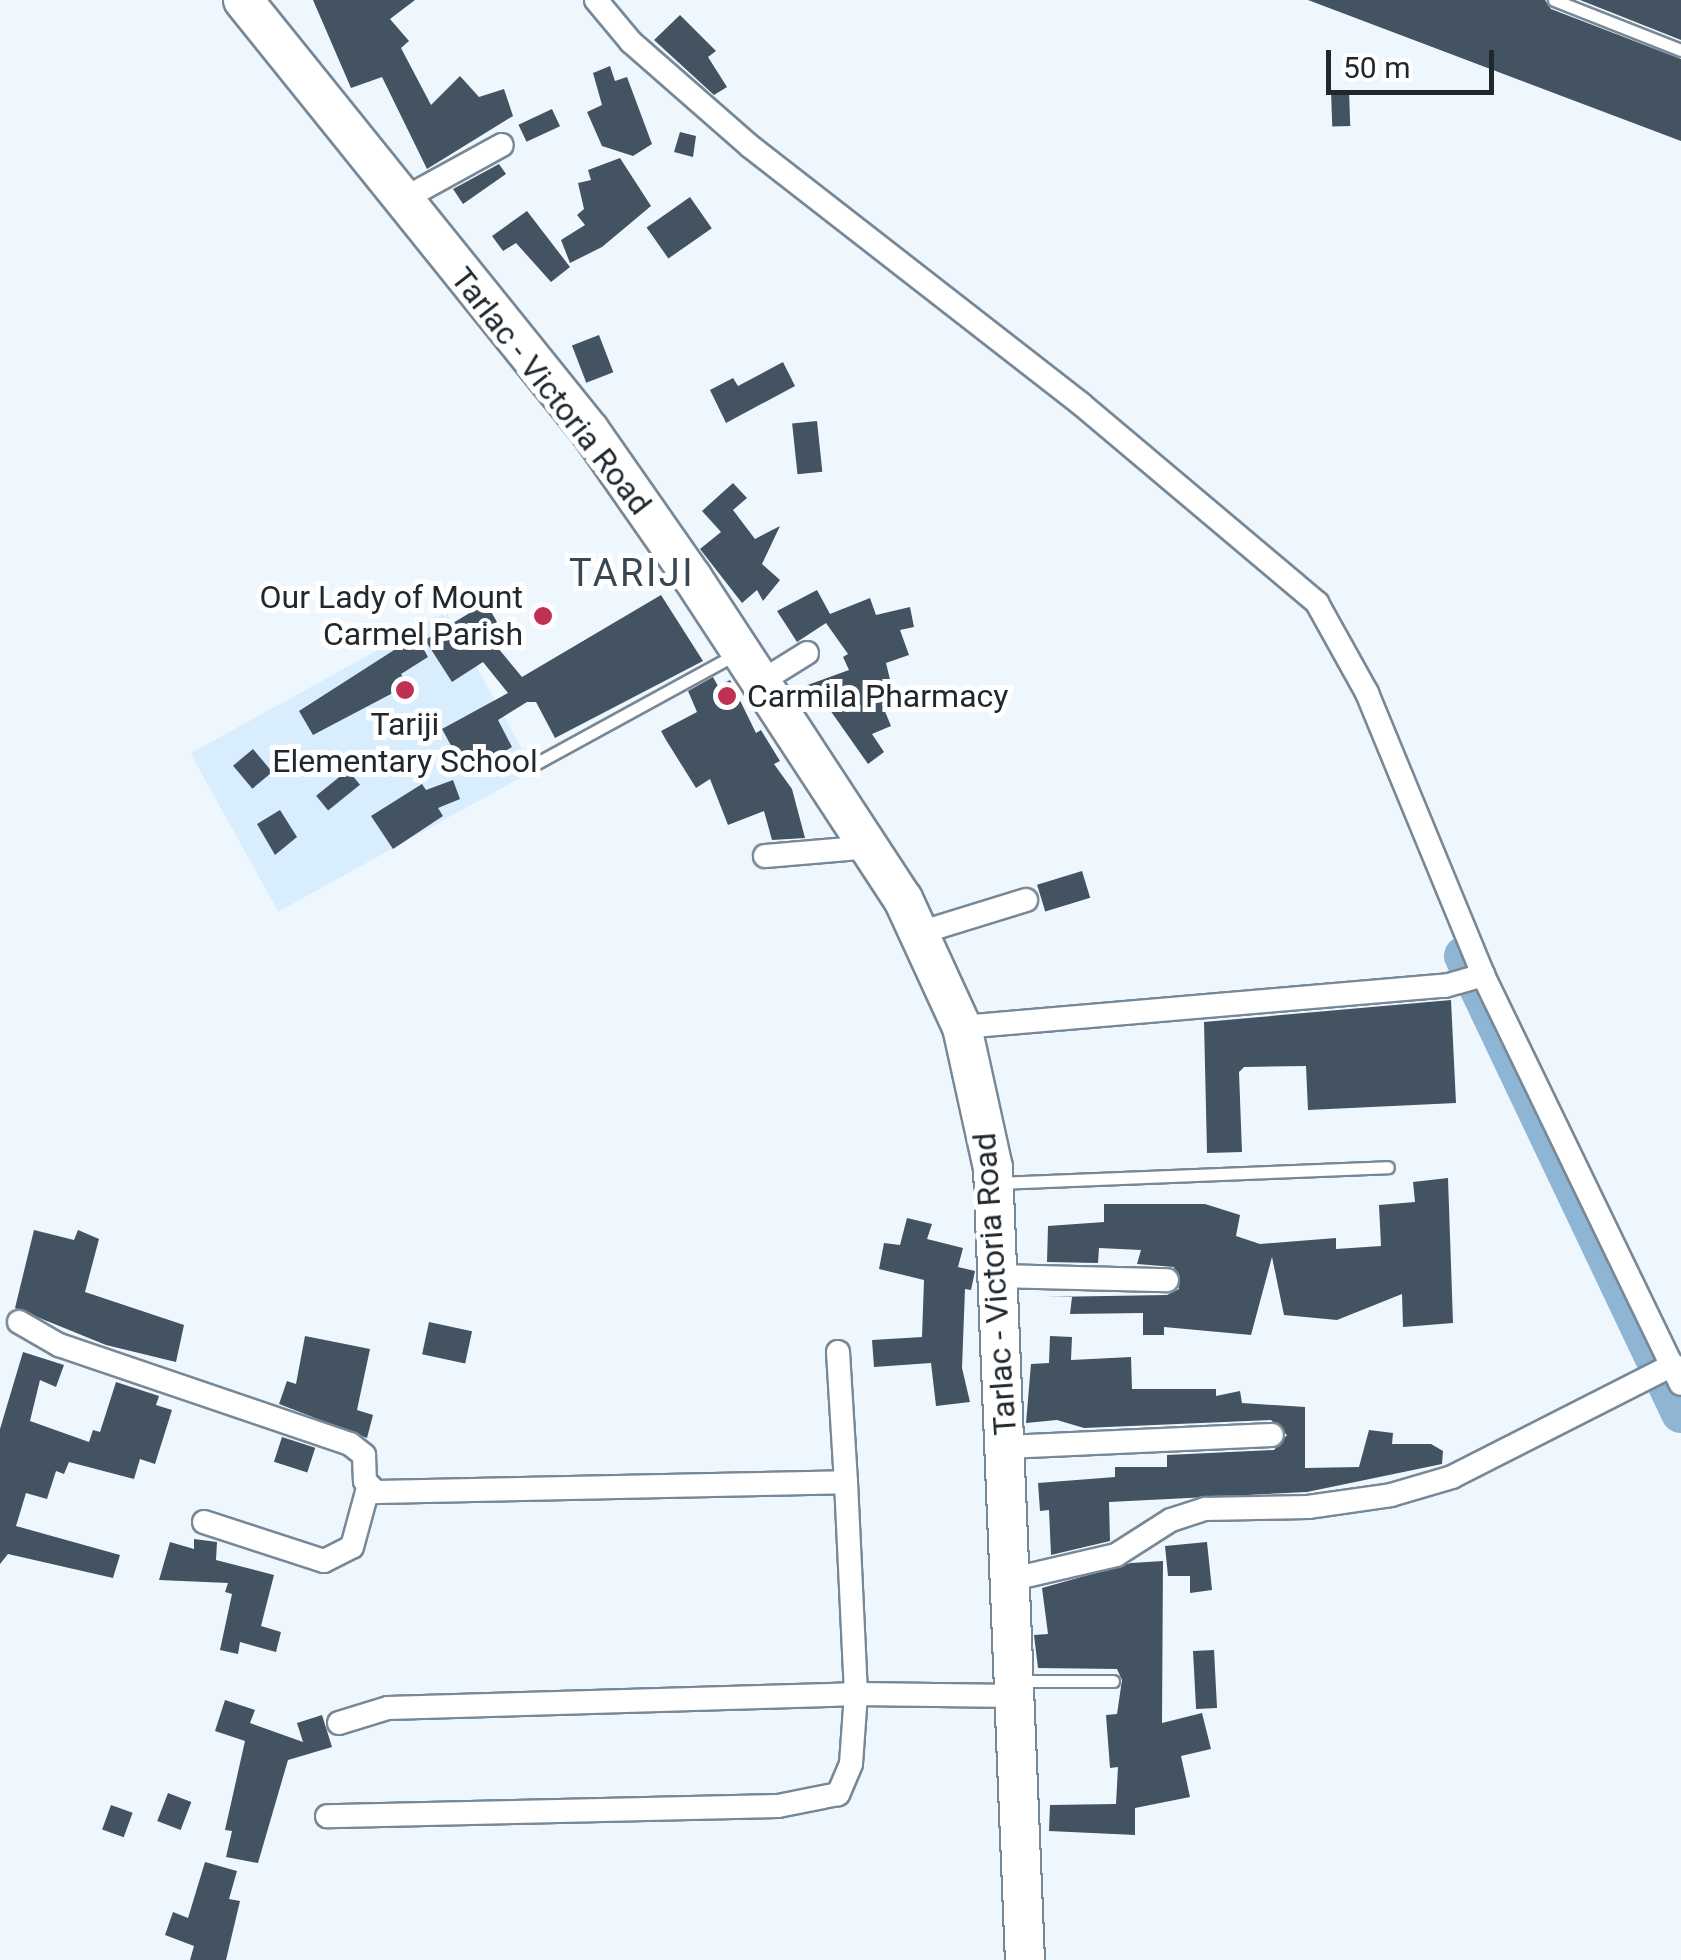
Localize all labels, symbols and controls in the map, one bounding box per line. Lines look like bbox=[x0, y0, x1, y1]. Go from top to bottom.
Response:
scale bar bbox=[1331, 30, 1498, 92]
text: 50 m bbox=[1343, 50, 1410, 85]
street label: Tarlac - Victoria Road bbox=[443, 260, 659, 522]
district label: TARIJI bbox=[569, 551, 695, 597]
place label: Our Lady of Mount Carmel Parish bbox=[260, 579, 523, 654]
marker: Our Lady of Mount Carmel Parish bbox=[532, 605, 554, 627]
place label: Carmila Pharmacy bbox=[747, 677, 1008, 715]
marker: Tariji Elementary School bbox=[394, 679, 416, 701]
marker: Carmila Pharmacy bbox=[716, 685, 738, 707]
place label: Tariji Elementary School bbox=[272, 706, 538, 781]
street label: Tarlac - Victoria Road bbox=[965, 1132, 1025, 1436]

